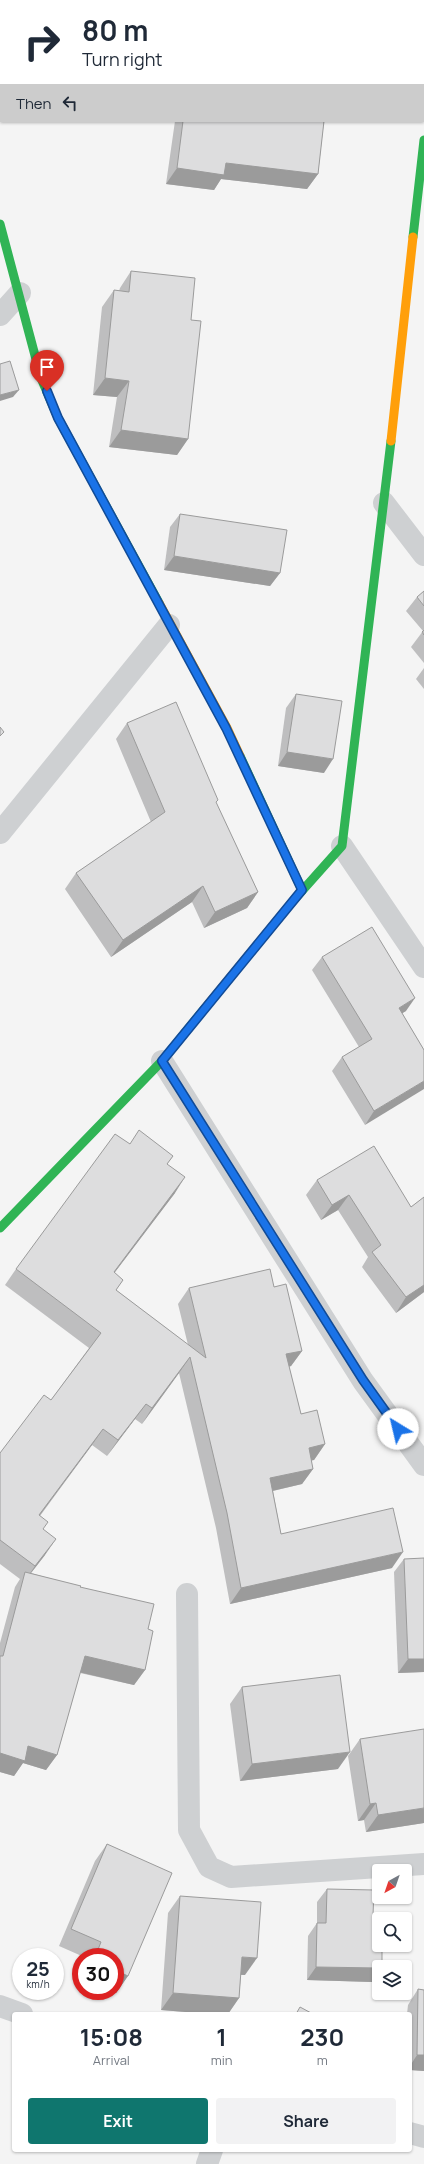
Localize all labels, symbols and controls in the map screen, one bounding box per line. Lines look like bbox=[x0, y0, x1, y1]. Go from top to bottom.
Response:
text: 80 m bbox=[82, 11, 148, 49]
icon: right bbox=[16, 16, 68, 68]
text: Turn right bbox=[82, 47, 163, 71]
icon: left bbox=[59, 92, 81, 114]
text: Then bbox=[16, 93, 51, 114]
pin bbox=[30, 350, 64, 391]
icon: arrive bbox=[36, 356, 58, 378]
position arrow bbox=[377, 1408, 419, 1450]
north arrow bbox=[372, 1864, 412, 1904]
map controls bbox=[372, 1864, 412, 2000]
button: search bbox=[372, 1912, 412, 1952]
speed limit sign: 30 bbox=[72, 1948, 124, 2000]
text: 25 bbox=[26, 1955, 50, 1982]
button: layers bbox=[372, 1960, 412, 2000]
text: km/h bbox=[26, 1977, 50, 1991]
text: 15:08 bbox=[80, 2020, 143, 2053]
text: 1 bbox=[216, 2020, 227, 2053]
text: 230 bbox=[300, 2020, 344, 2053]
text: Arrival bbox=[93, 2051, 130, 2069]
text: min bbox=[211, 2051, 233, 2069]
text: m bbox=[317, 2051, 328, 2069]
button: Exit bbox=[28, 2098, 208, 2144]
button: Share bbox=[216, 2098, 396, 2144]

